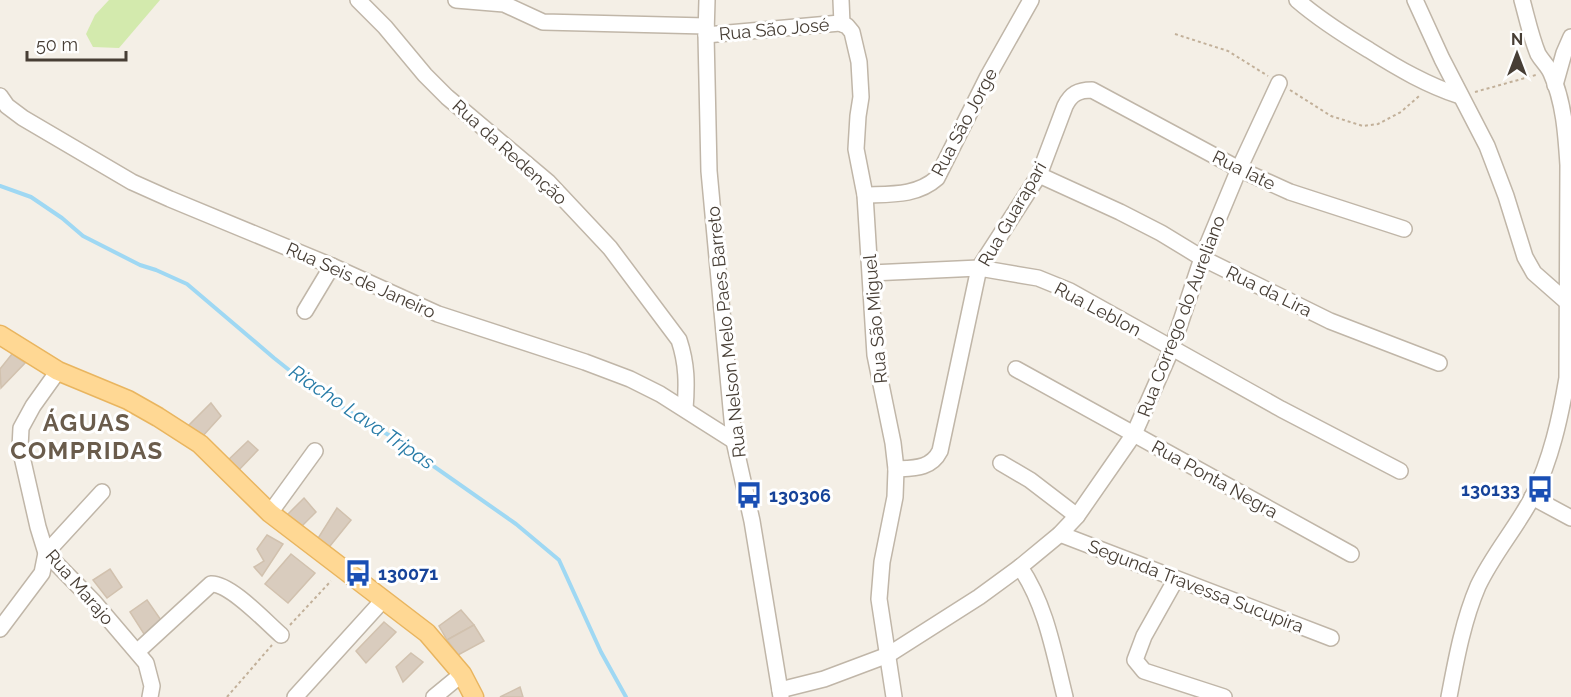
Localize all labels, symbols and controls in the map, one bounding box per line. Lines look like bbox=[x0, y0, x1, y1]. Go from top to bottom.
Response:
street label: Rua São José bbox=[718, 14, 830, 44]
scale bar bbox=[27, 24, 126, 62]
north arrow bbox=[1487, 24, 1547, 84]
text: N bbox=[1511, 30, 1523, 49]
text: 50 m bbox=[36, 34, 78, 55]
street label: Rua São Jorge bbox=[927, 64, 1001, 180]
street label: Rua da Redenção bbox=[448, 95, 572, 209]
street label: Rua Iate bbox=[1209, 146, 1279, 194]
street label: Rua Guarapari bbox=[974, 158, 1050, 270]
street label: Rua Nelson Melo Paes Barreto bbox=[702, 205, 750, 459]
street label: Rua Corrego do Aureliano bbox=[1133, 212, 1229, 420]
street label: Rua Seis de Janeiro bbox=[283, 238, 439, 323]
street label: Rua São Miguel bbox=[859, 253, 891, 385]
street label: Rua da Lira bbox=[1223, 261, 1315, 321]
street label: Rua Leblon bbox=[1051, 277, 1145, 341]
water label: Riacho Lava Tripas bbox=[285, 360, 440, 475]
district label: ÁGUAS COMPRIDAS bbox=[10, 408, 164, 465]
street label: Rua Ponta Negra bbox=[1148, 436, 1282, 522]
bus stop icon: 130133 bbox=[1525, 474, 1555, 504]
place label: 130133 bbox=[1461, 479, 1520, 500]
bus stop icon: 130306 bbox=[734, 480, 764, 510]
place label: 130306 bbox=[769, 485, 831, 506]
street label: Segunda Travessa Sucupira bbox=[1085, 535, 1307, 637]
street label: Rua Marajo bbox=[42, 545, 119, 629]
bus stop icon: 130071 bbox=[343, 558, 373, 588]
place label: 130071 bbox=[378, 563, 438, 584]

